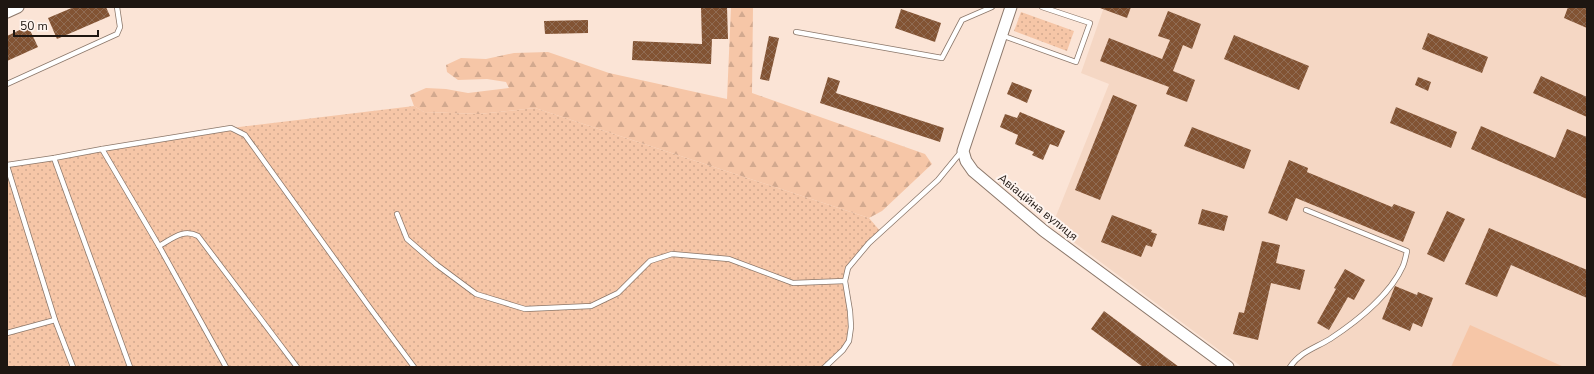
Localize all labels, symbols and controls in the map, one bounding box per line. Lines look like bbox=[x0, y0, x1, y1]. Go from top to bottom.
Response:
scale bar bbox=[14, 12, 98, 38]
text: 50 m bbox=[20, 18, 48, 34]
street label: Авіаційна вулиця bbox=[995, 170, 1081, 244]

